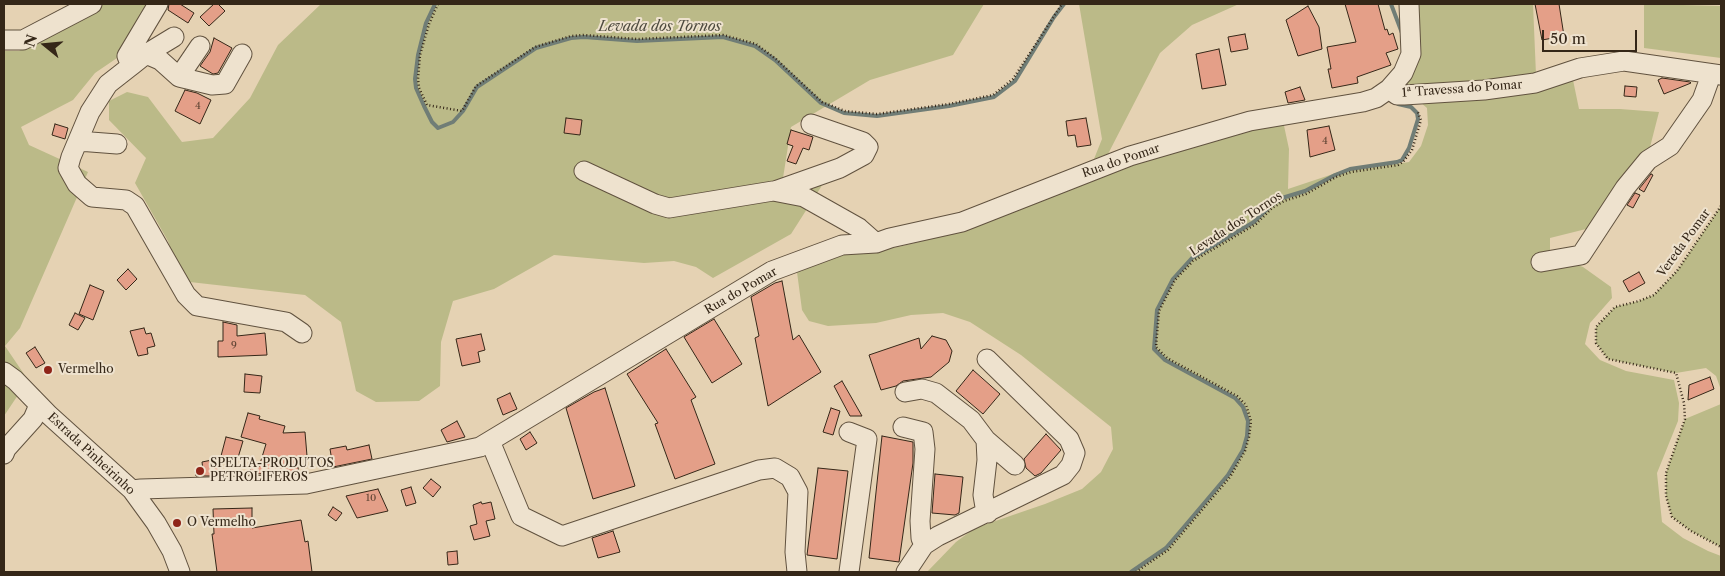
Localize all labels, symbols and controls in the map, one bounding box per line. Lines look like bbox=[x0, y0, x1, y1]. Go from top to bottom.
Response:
water label: Levada dos Tornos bbox=[599, 19, 721, 35]
north arrow bbox=[20, 20, 70, 70]
scale bar bbox=[1545, 20, 1640, 52]
text: 50 m bbox=[1550, 29, 1586, 48]
text: N bbox=[20, 32, 41, 49]
street label: 1ª Travessa do Pomar bbox=[1401, 78, 1523, 100]
house number: 4 bbox=[195, 100, 201, 112]
house number: 4 bbox=[1322, 135, 1328, 147]
street label: Rua do Pomar bbox=[1080, 141, 1162, 181]
street label: Levada dos Tornos bbox=[1187, 189, 1285, 259]
street label: Vereda Pomar bbox=[1655, 206, 1713, 280]
street label: Rua do Pomar bbox=[702, 264, 780, 318]
house number: 9 bbox=[231, 339, 237, 351]
place label: Vermelho bbox=[58, 363, 114, 377]
marker: Vermelho bbox=[42, 364, 54, 376]
street label: Estrada Pinheirinho bbox=[44, 410, 138, 498]
place label: SPELTA-PRODUTOS PETROLIFEROS bbox=[210, 457, 334, 485]
marker: SPELTA-PRODUTOS PETROLIFEROS bbox=[194, 465, 206, 477]
house number: 10 bbox=[366, 492, 376, 504]
place label: O Vermelho bbox=[187, 516, 256, 530]
marker: O Vermelho bbox=[171, 517, 183, 529]

